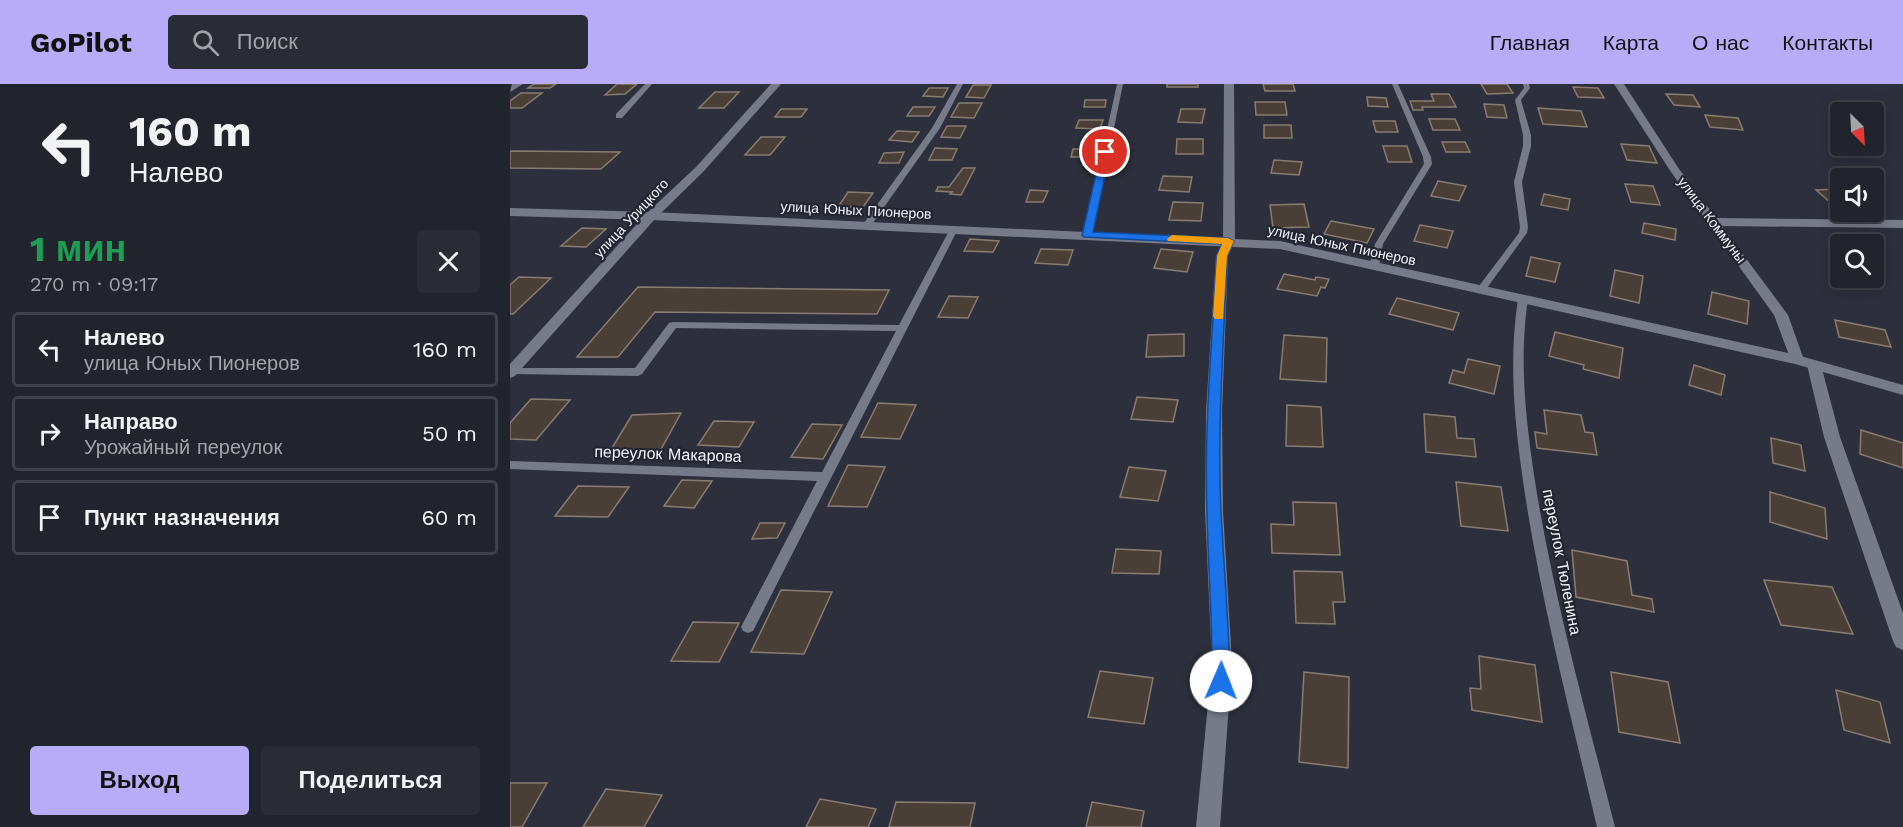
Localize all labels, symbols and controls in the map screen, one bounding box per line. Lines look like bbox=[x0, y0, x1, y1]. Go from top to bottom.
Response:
search box bbox=[168, 15, 588, 69]
text: GoPilot bbox=[30, 26, 132, 59]
icon: search bbox=[189, 26, 222, 59]
text: Поиск bbox=[237, 29, 298, 54]
text: Главная bbox=[1490, 30, 1570, 55]
text: Карта bbox=[1603, 30, 1659, 55]
text: О нас bbox=[1692, 30, 1749, 55]
text: Контакты bbox=[1782, 30, 1873, 55]
north arrow bbox=[1830, 102, 1884, 156]
map controls bbox=[1830, 102, 1884, 288]
text: 160 m bbox=[129, 107, 252, 156]
icon: left bbox=[30, 108, 108, 186]
pin bbox=[1079, 126, 1130, 177]
icon: arrive bbox=[1088, 135, 1121, 168]
text: Налево bbox=[129, 157, 223, 189]
button: sound bbox=[1830, 168, 1884, 222]
street label: улица Коммуны bbox=[1674, 174, 1750, 266]
street label: улица Урицкого bbox=[590, 175, 672, 261]
street label: улица Юных Пионеров bbox=[780, 198, 932, 222]
street label: улица Юных Пионеров bbox=[1266, 221, 1418, 269]
text: 1 мин bbox=[30, 228, 126, 270]
button: close bbox=[417, 230, 480, 293]
button: search bbox=[1830, 234, 1884, 288]
text: 270 m · 09:17 bbox=[30, 272, 158, 296]
text: Налево bbox=[84, 325, 165, 350]
icon: left bbox=[33, 333, 66, 366]
text: 160 m bbox=[413, 337, 477, 362]
text: улица Юных Пионеров bbox=[84, 351, 300, 375]
text: Направо bbox=[84, 409, 178, 434]
icon: right bbox=[33, 417, 66, 450]
text: 50 m bbox=[422, 421, 477, 446]
text: Урожайный переулок bbox=[84, 435, 282, 459]
street label: переулок Макарова bbox=[594, 442, 742, 466]
street label: переулок Тюленина bbox=[1539, 487, 1585, 637]
icon: arrive bbox=[33, 501, 66, 534]
text: Пункт назначения bbox=[84, 505, 280, 530]
text: 60 m bbox=[421, 505, 477, 530]
position arrow bbox=[1189, 649, 1253, 713]
button: Выход bbox=[30, 746, 249, 815]
button: Поделиться bbox=[261, 746, 480, 815]

